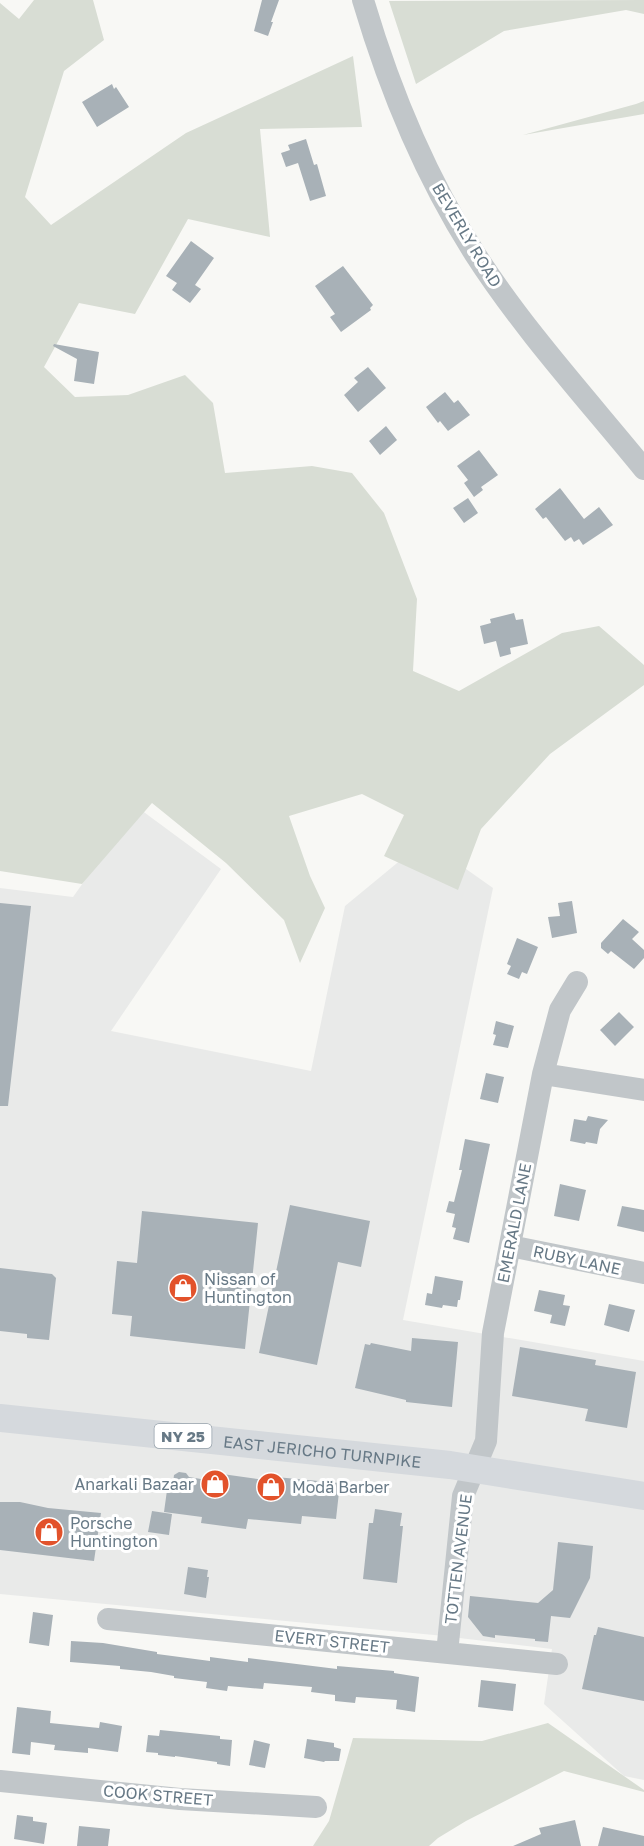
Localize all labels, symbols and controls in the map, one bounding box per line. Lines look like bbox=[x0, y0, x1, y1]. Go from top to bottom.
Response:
street label: BEVERLY ROAD bbox=[428, 179, 506, 291]
street label: EMERALD LANE bbox=[493, 1161, 535, 1285]
street label: RUBY LANE bbox=[531, 1241, 623, 1279]
place label: Nissan of Huntington bbox=[204, 1269, 292, 1307]
shop icon: Nissan of Huntington bbox=[167, 1272, 199, 1304]
road number: NY 25 bbox=[154, 1424, 212, 1448]
street label: EAST JERICHO TURNPIKE bbox=[222, 1431, 422, 1472]
shop icon: Anarkali Bazaar bbox=[199, 1468, 231, 1500]
shop icon: Modä Barber bbox=[255, 1471, 287, 1503]
place label: Anarkali Bazaar bbox=[75, 1474, 194, 1494]
place label: Modä Barber bbox=[292, 1477, 390, 1497]
street label: TOTTEN AVENUE bbox=[440, 1493, 476, 1625]
place label: Porsche Huntington bbox=[70, 1513, 158, 1551]
shop icon: Porsche Huntington bbox=[33, 1516, 65, 1548]
street label: EVERT STREET bbox=[274, 1625, 391, 1657]
street label: COOK STREET bbox=[102, 1780, 214, 1810]

